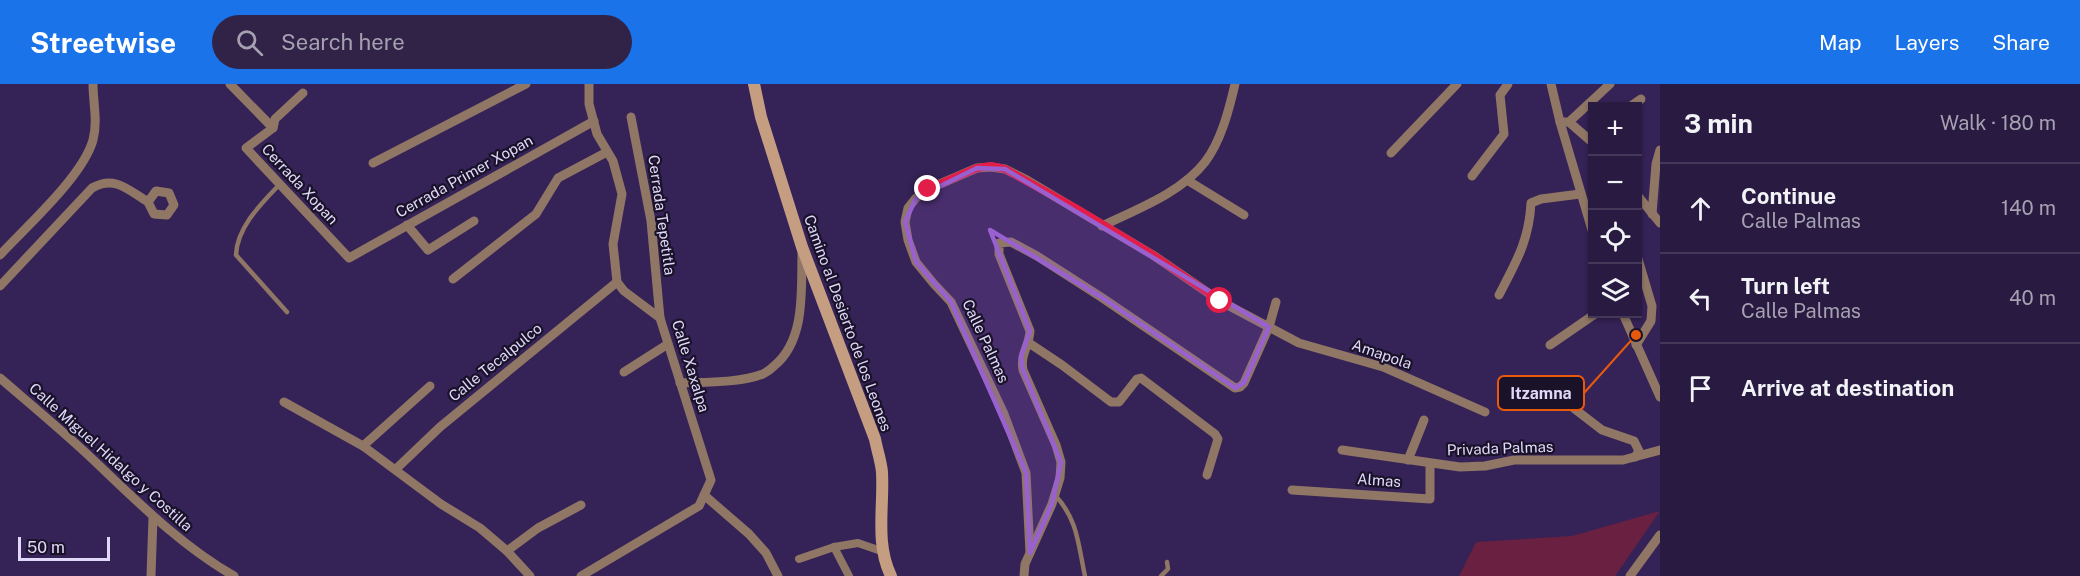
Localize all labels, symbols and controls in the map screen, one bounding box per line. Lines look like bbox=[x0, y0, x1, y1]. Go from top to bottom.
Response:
search box bbox=[212, 15, 632, 69]
text: Streetwise bbox=[30, 26, 176, 59]
icon: search bbox=[233, 26, 266, 59]
text: Search here bbox=[281, 29, 405, 55]
text: Map bbox=[1819, 30, 1862, 55]
text: Layers bbox=[1895, 30, 1959, 55]
text: Share bbox=[1992, 30, 2050, 55]
map controls bbox=[1588, 102, 1642, 318]
button: + bbox=[1588, 102, 1642, 156]
text: 3 min bbox=[1684, 108, 1753, 139]
text: Walk · 180 m bbox=[1940, 111, 2056, 135]
street label: Cerrada Primer Xopan bbox=[393, 131, 535, 221]
street label: Cerrada Xopan bbox=[258, 140, 342, 228]
street label: Cerrada Tepetitla bbox=[645, 154, 679, 276]
button: − bbox=[1588, 156, 1642, 210]
route end bbox=[914, 175, 940, 201]
text: Continue bbox=[1741, 183, 1836, 209]
icon: ahead bbox=[1684, 192, 1717, 225]
text: 140 m bbox=[2001, 196, 2056, 220]
text: Calle Palmas bbox=[1741, 209, 1861, 233]
button: locate bbox=[1588, 210, 1642, 264]
street label: Camino al Desierto de los Leones bbox=[801, 212, 895, 434]
button: layers bbox=[1588, 264, 1642, 318]
text: Turn left bbox=[1741, 273, 1830, 299]
icon: left bbox=[1684, 282, 1717, 315]
text: 40 m bbox=[2009, 286, 2056, 310]
route start bbox=[1206, 287, 1232, 313]
street label: Calle Palmas bbox=[959, 297, 1013, 385]
text: Calle Palmas bbox=[1741, 299, 1861, 323]
street label: Calle Xaxalpa bbox=[669, 318, 713, 414]
street label: Calle Tecalpulco bbox=[445, 319, 545, 405]
street label: Amapola bbox=[1350, 336, 1414, 372]
icon: arrive bbox=[1684, 372, 1717, 405]
text: Arrive at destination bbox=[1741, 375, 1954, 401]
callout: Itzamna bbox=[1498, 376, 1584, 410]
street label: Calle Miguel Hidalgo y Costilla bbox=[26, 379, 196, 535]
text: Itzamna bbox=[1510, 384, 1572, 403]
street label: Privada Palmas bbox=[1446, 438, 1554, 458]
street label: Almas bbox=[1357, 470, 1401, 490]
scale bar bbox=[18, 534, 110, 562]
text: 50 m bbox=[27, 538, 65, 557]

